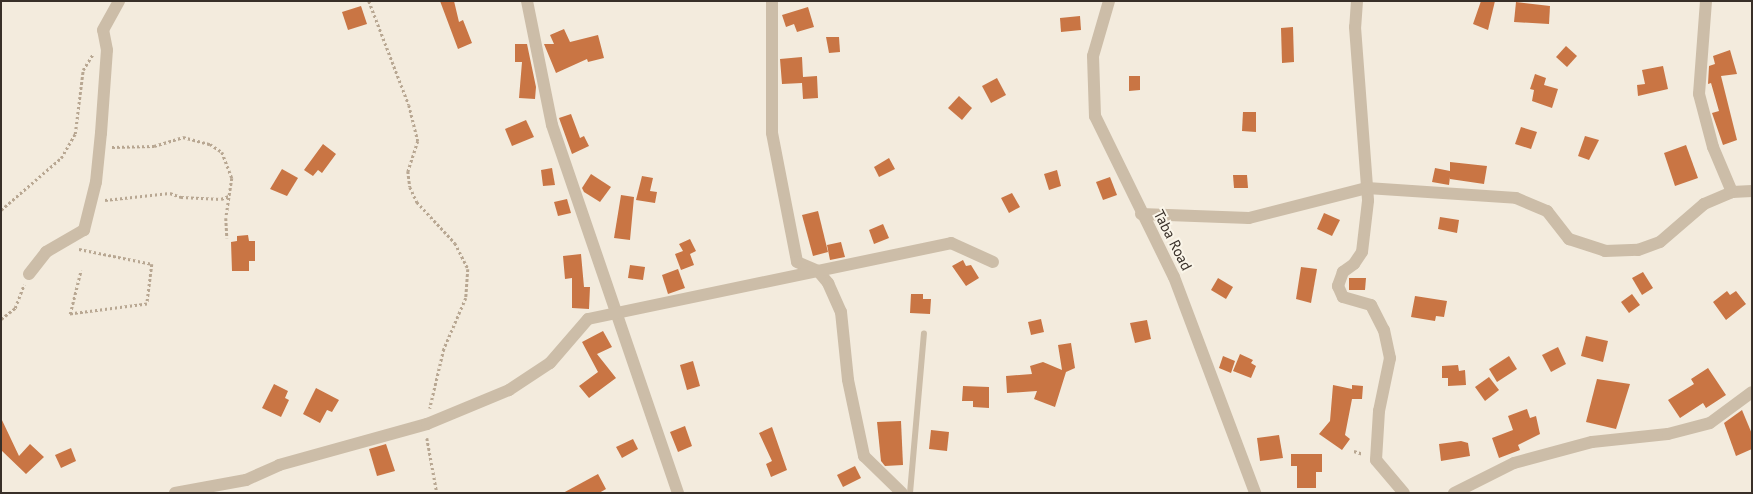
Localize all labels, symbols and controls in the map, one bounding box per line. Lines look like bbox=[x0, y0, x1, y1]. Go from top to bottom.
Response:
street label: Taba Road bbox=[1150, 207, 1196, 273]

